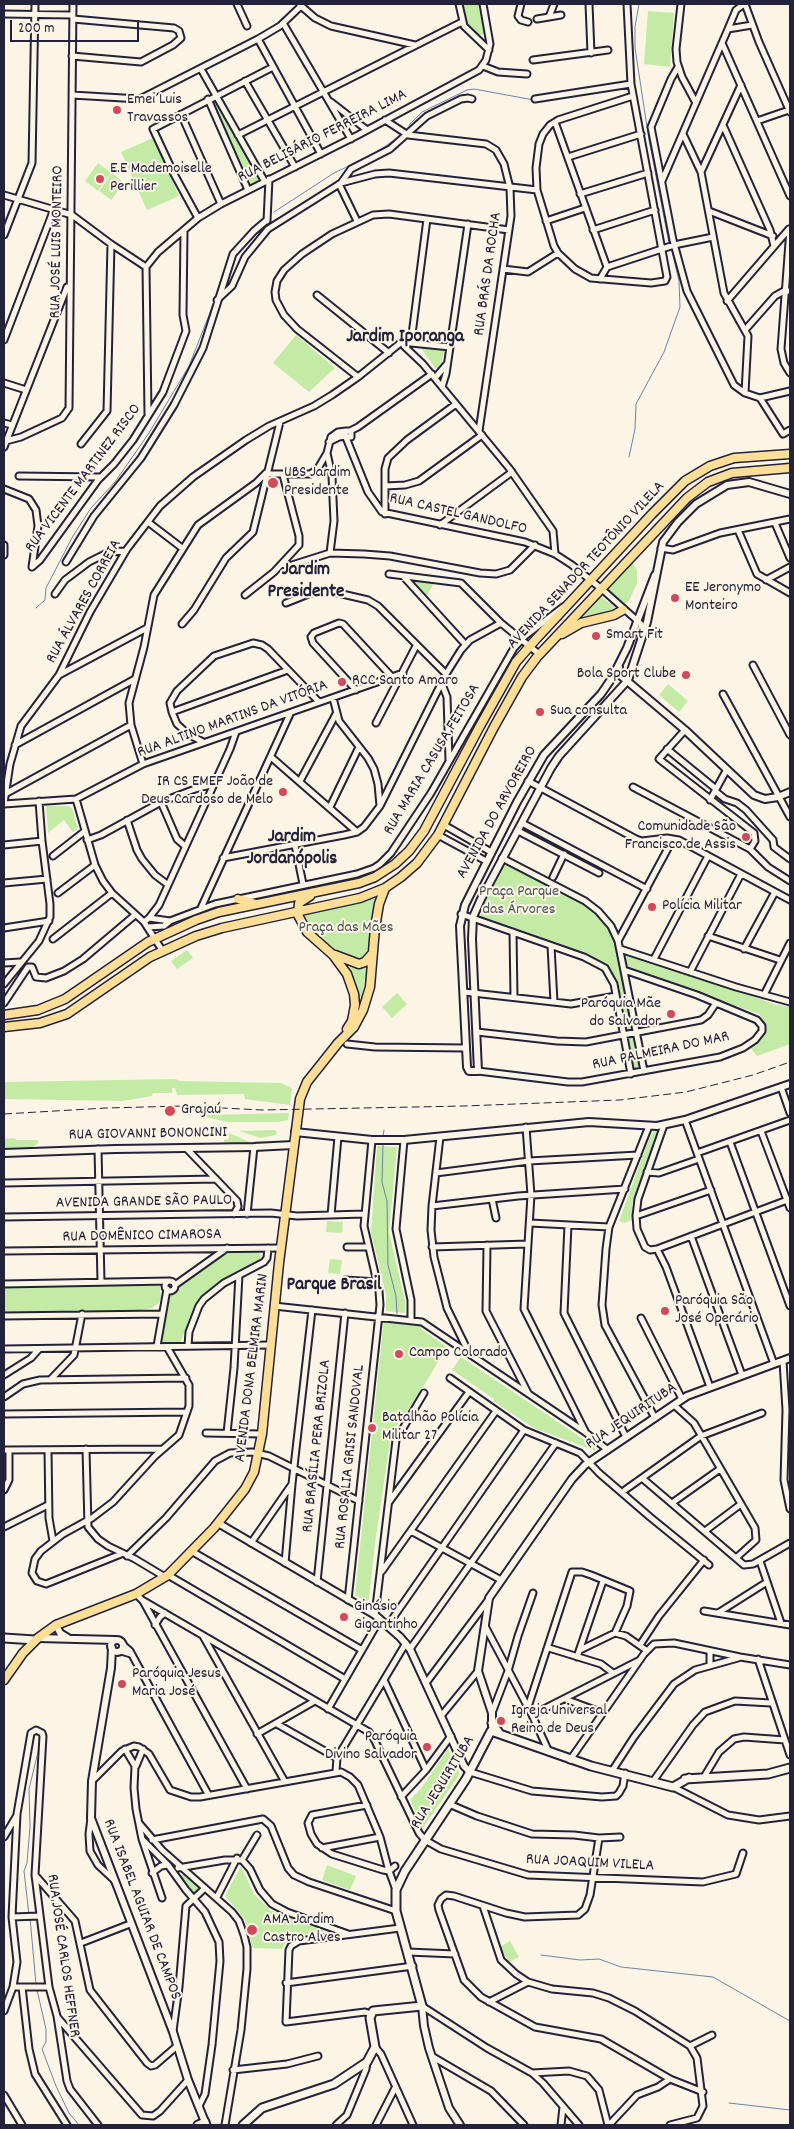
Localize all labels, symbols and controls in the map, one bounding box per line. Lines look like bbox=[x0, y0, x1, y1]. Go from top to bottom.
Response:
scale bar bbox=[12, 10, 141, 42]
text: 200 m bbox=[18, 18, 55, 40]
street label: RUA BELISÁRIO FERREIRA LIMA bbox=[235, 86, 411, 188]
place label: Emei Luis Travassos bbox=[127, 91, 188, 129]
marker: Emei Luis Travassos bbox=[111, 104, 123, 116]
place label: E.E Mademoiselle Perillier bbox=[110, 160, 212, 198]
street label: RUA JOSÉ LUIS MONTEIRO bbox=[47, 165, 69, 319]
marker: E.E Mademoiselle Perillier bbox=[94, 173, 106, 185]
street label: RUA BRÁS DA ROCHA bbox=[471, 211, 507, 337]
district label: Jardim Iporanga bbox=[346, 327, 464, 349]
street label: RUA VICENTE MARTINEZ RISCO bbox=[22, 401, 146, 557]
place label: UBS Jardim Presidente bbox=[284, 464, 351, 502]
marker: UBS Jardim Presidente bbox=[266, 476, 280, 490]
street label: AVENIDA SENADOR TEOTÔNIO VILELA bbox=[504, 478, 670, 654]
street label: RUA CASTEL GANDOLFO bbox=[387, 490, 529, 540]
street label: RUA ÁLVARES CORREIA bbox=[43, 537, 127, 667]
district label: Jardim Presidente bbox=[268, 560, 344, 604]
place label: EE Jeronymo Monteiro bbox=[685, 579, 761, 617]
marker: EE Jeronymo Monteiro bbox=[669, 592, 681, 604]
place label: Smart Fit bbox=[606, 626, 663, 646]
marker: Smart Fit bbox=[590, 630, 602, 642]
place label: Bola Sport Clube bbox=[577, 665, 676, 685]
marker: Bola Sport Clube bbox=[680, 669, 692, 681]
place label: RCC Santo Amaro bbox=[352, 672, 458, 692]
marker: RCC Santo Amaro bbox=[336, 676, 348, 688]
street label: RUA ALTINO MARTINS DA VITÓRIA bbox=[135, 677, 331, 763]
street label: RUA MARIA CASUSA FEITOSA bbox=[380, 681, 486, 839]
place label: Sua consulta bbox=[550, 702, 627, 722]
marker: Sua consulta bbox=[534, 706, 546, 718]
street label: AVENIDA DO ARVOREIRO bbox=[454, 743, 542, 883]
place label: IR CS EMEF João de Deus Cardoso de Melo bbox=[141, 773, 273, 811]
marker: IR CS EMEF João de Deus Cardoso de Melo bbox=[277, 786, 289, 798]
place label: Comunidade São Francisco de Assis bbox=[625, 818, 736, 856]
district label: Jardim Jordanópolis bbox=[247, 827, 337, 871]
marker: Comunidade São Francisco de Assis bbox=[740, 831, 752, 843]
park label: Praça Parque das Árvores bbox=[479, 883, 559, 921]
place label: Polícia Militar bbox=[662, 897, 742, 917]
marker: Polícia Militar bbox=[646, 901, 658, 913]
park label: Praça das Mães bbox=[299, 919, 393, 939]
place label: Paróquia Mãe do Salvador bbox=[581, 995, 661, 1033]
marker: Paróquia Mãe do Salvador bbox=[665, 1008, 677, 1020]
street label: RUA PALMEIRA DO MAR bbox=[591, 1028, 731, 1076]
place label: Grajaú bbox=[181, 1101, 221, 1121]
marker: Grajaú bbox=[163, 1104, 177, 1118]
street label: RUA GIOVANNI BONONCINI bbox=[69, 1124, 227, 1146]
street label: AVENIDA GRANDE SÃO PAULO bbox=[56, 1192, 232, 1214]
street label: RUA DOMÊNICO CIMAROSA bbox=[62, 1226, 222, 1248]
street label: AVENIDA DONA BELMIRA MARIN bbox=[232, 1273, 274, 1463]
district label: Parque Brasil bbox=[287, 1275, 381, 1297]
place label: Paróquia São José Operário bbox=[675, 1292, 759, 1330]
marker: Paróquia São José Operário bbox=[659, 1305, 671, 1317]
place label: Campo Colorado bbox=[409, 1344, 508, 1364]
marker: Campo Colorado bbox=[393, 1348, 405, 1360]
street label: RUA BRASÍLIA PERA BRIZOLA bbox=[299, 1358, 337, 1534]
street label: RUA ROSALIA GRISI SANDOVAL bbox=[332, 1364, 370, 1550]
street label: RUA JEQUIRITUBA bbox=[583, 1379, 681, 1455]
place label: Batalhão Polícia Militar 27 bbox=[382, 1409, 478, 1447]
marker: Batalhão Polícia Militar 27 bbox=[366, 1422, 378, 1434]
place label: Ginásio Gigantinho bbox=[354, 1598, 418, 1636]
marker: Ginásio Gigantinho bbox=[338, 1611, 350, 1623]
place label: Paróquia Jesus Maria José bbox=[132, 1665, 221, 1703]
marker: Paróquia Jesus Maria José bbox=[116, 1678, 128, 1690]
place label: Igreja Universal Reino de Deus bbox=[511, 1702, 607, 1740]
marker: Igreja Universal Reino de Deus bbox=[495, 1715, 507, 1727]
place label: Paróquia Divino Salvador bbox=[325, 1728, 417, 1766]
street label: RUA JEQUIRITUBA bbox=[408, 1733, 480, 1833]
marker: Paróquia Divino Salvador bbox=[421, 1741, 433, 1753]
street label: RUA ISABEL AGUIAR DE CAMPOS bbox=[98, 1817, 184, 2003]
street label: RUA JOAQUIM VILELA bbox=[525, 1851, 655, 1877]
street label: RUA JOSÉ CARLOS HEFFNER bbox=[41, 1873, 83, 2039]
place label: AMA Jardim Castro Alves bbox=[263, 1911, 341, 1949]
marker: AMA Jardim Castro Alves bbox=[245, 1923, 259, 1937]

